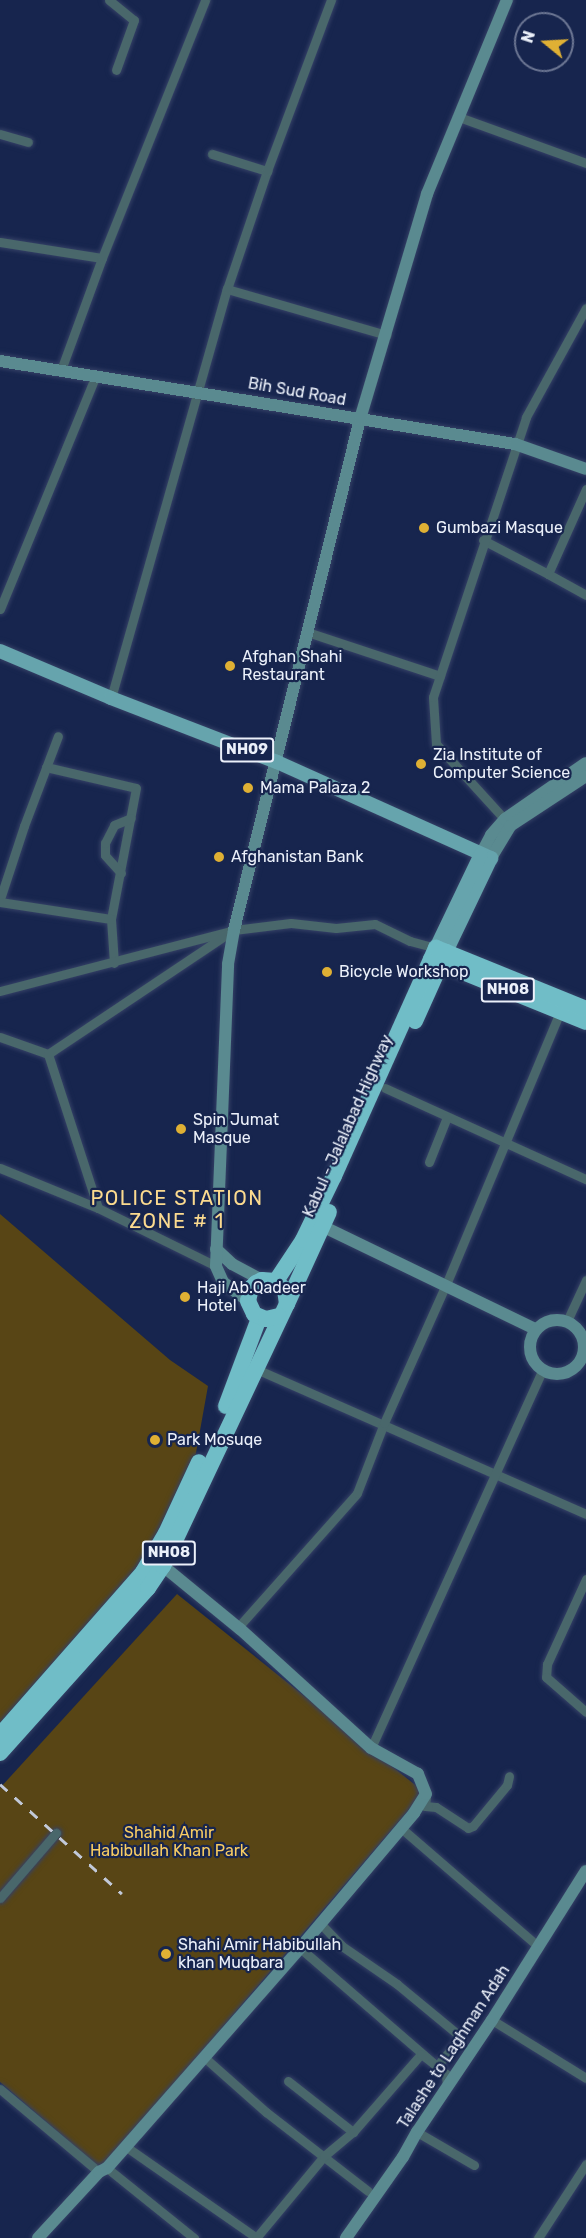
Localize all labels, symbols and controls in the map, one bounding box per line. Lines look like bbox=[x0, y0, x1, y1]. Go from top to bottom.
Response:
north arrow bbox=[514, 12, 574, 72]
text: N bbox=[517, 28, 539, 45]
street label: Bih Sud Road bbox=[247, 374, 347, 410]
place label: Gumbazi Masque bbox=[436, 518, 563, 538]
marker: Gumbazi Masque bbox=[417, 521, 431, 535]
place label: Afghan Shahi Restaurant bbox=[242, 647, 342, 685]
marker: Afghan Shahi Restaurant bbox=[223, 659, 237, 673]
road number: NH09 bbox=[220, 738, 274, 762]
place label: Zia Institute of Computer Science bbox=[433, 745, 571, 783]
marker: Zia Institute of Computer Science bbox=[414, 757, 428, 771]
place label: Mama Palaza 2 bbox=[260, 778, 370, 798]
marker: Mama Palaza 2 bbox=[241, 781, 255, 795]
place label: Afghanistan Bank bbox=[231, 847, 363, 867]
marker: Afghanistan Bank bbox=[212, 850, 226, 864]
place label: Bicycle Workshop bbox=[339, 962, 469, 982]
marker: Bicycle Workshop bbox=[320, 965, 334, 979]
road number: NH08 bbox=[480, 978, 536, 1002]
street label: Kabul - Jalalabad Highway bbox=[299, 1032, 397, 1220]
place label: Spin Jumat Masque bbox=[193, 1110, 279, 1148]
marker: Spin Jumat Masque bbox=[174, 1122, 188, 1136]
district label: POLICE STATION ZONE # 1 bbox=[90, 1186, 264, 1233]
place label: Haji Ab.Qadeer Hotel bbox=[197, 1278, 306, 1316]
marker: Haji Ab.Qadeer Hotel bbox=[178, 1290, 192, 1304]
place label: Park Mosuqe bbox=[167, 1430, 262, 1450]
marker: Park Mosuqe bbox=[148, 1433, 162, 1447]
road number: NH08 bbox=[140, 1541, 198, 1565]
park label: Shahid Amir Habibullah Khan Park bbox=[90, 1823, 248, 1861]
place label: Shahi Amir Habibullah khan Muqbara bbox=[178, 1935, 342, 1973]
marker: Shahi Amir Habibullah khan Muqbara bbox=[159, 1947, 173, 1961]
street label: Talashe to Laghman Adah bbox=[394, 1961, 514, 2133]

